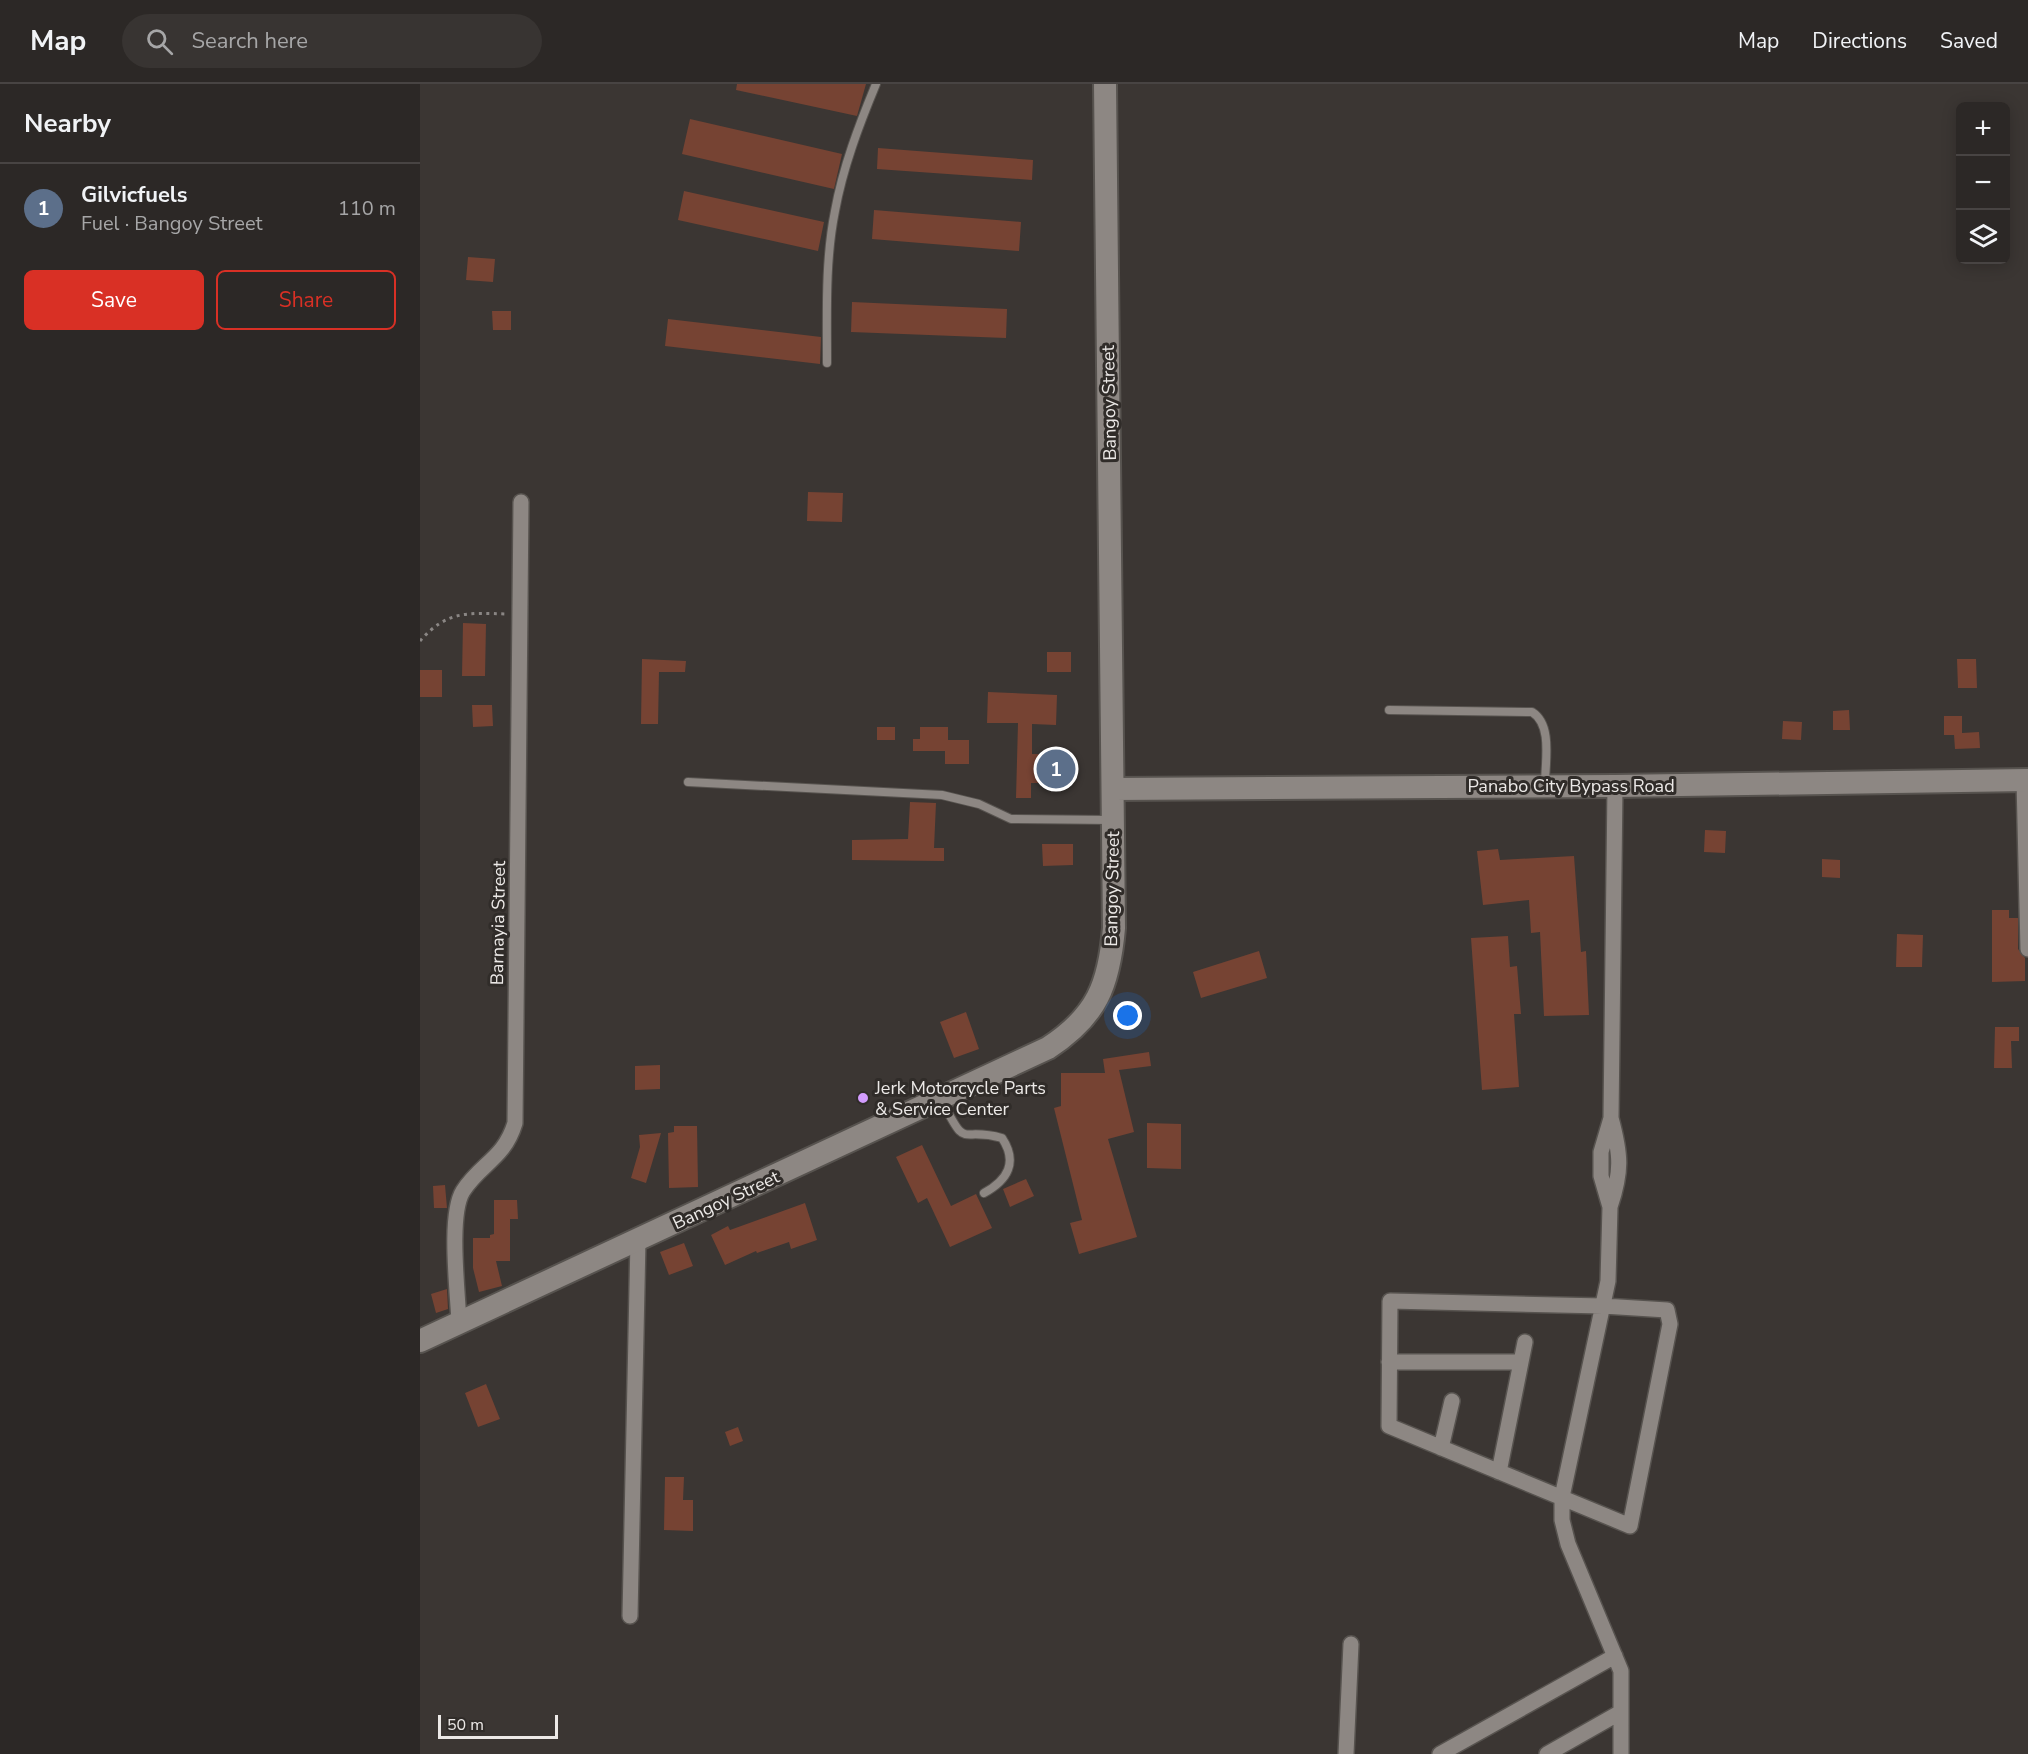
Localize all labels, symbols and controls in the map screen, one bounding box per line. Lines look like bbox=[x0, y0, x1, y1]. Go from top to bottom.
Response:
search box bbox=[122, 14, 542, 68]
text: Map bbox=[30, 22, 86, 60]
icon: search bbox=[143, 25, 176, 58]
text: Search here bbox=[191, 26, 308, 56]
text: Map bbox=[1738, 27, 1779, 55]
text: Directions bbox=[1812, 27, 1907, 55]
text: Saved bbox=[1940, 27, 1998, 55]
map controls bbox=[1956, 102, 2010, 264]
button: + bbox=[1956, 102, 2010, 156]
text: Nearby bbox=[24, 106, 111, 141]
button: − bbox=[1956, 156, 2010, 210]
text: Gilvicfuels bbox=[81, 180, 187, 210]
text: 1 bbox=[38, 195, 50, 222]
text: 110 m bbox=[338, 195, 396, 222]
text: Fuel · Bangoy Street bbox=[81, 210, 263, 237]
button: layers bbox=[1956, 210, 2010, 264]
button: Save bbox=[24, 270, 204, 330]
button: Share bbox=[216, 270, 396, 330]
street label: Bangoy Street bbox=[1096, 344, 1122, 461]
pin: 1 bbox=[1036, 746, 1076, 792]
street label: Panabo City Bypass Road bbox=[1467, 774, 1675, 798]
street label: Bangoy Street bbox=[1099, 830, 1125, 947]
street label: Barnayia Street bbox=[485, 860, 511, 985]
your location bbox=[1113, 1001, 1142, 1030]
place label: Jerk Motorcycle Parts & Service Center bbox=[874, 1076, 1046, 1121]
marker: Jerk Motorcycle Parts & Service Center bbox=[856, 1091, 870, 1105]
street label: Bangoy Street bbox=[669, 1164, 784, 1235]
scale bar bbox=[438, 1712, 558, 1740]
text: 50 m bbox=[447, 1714, 484, 1736]

